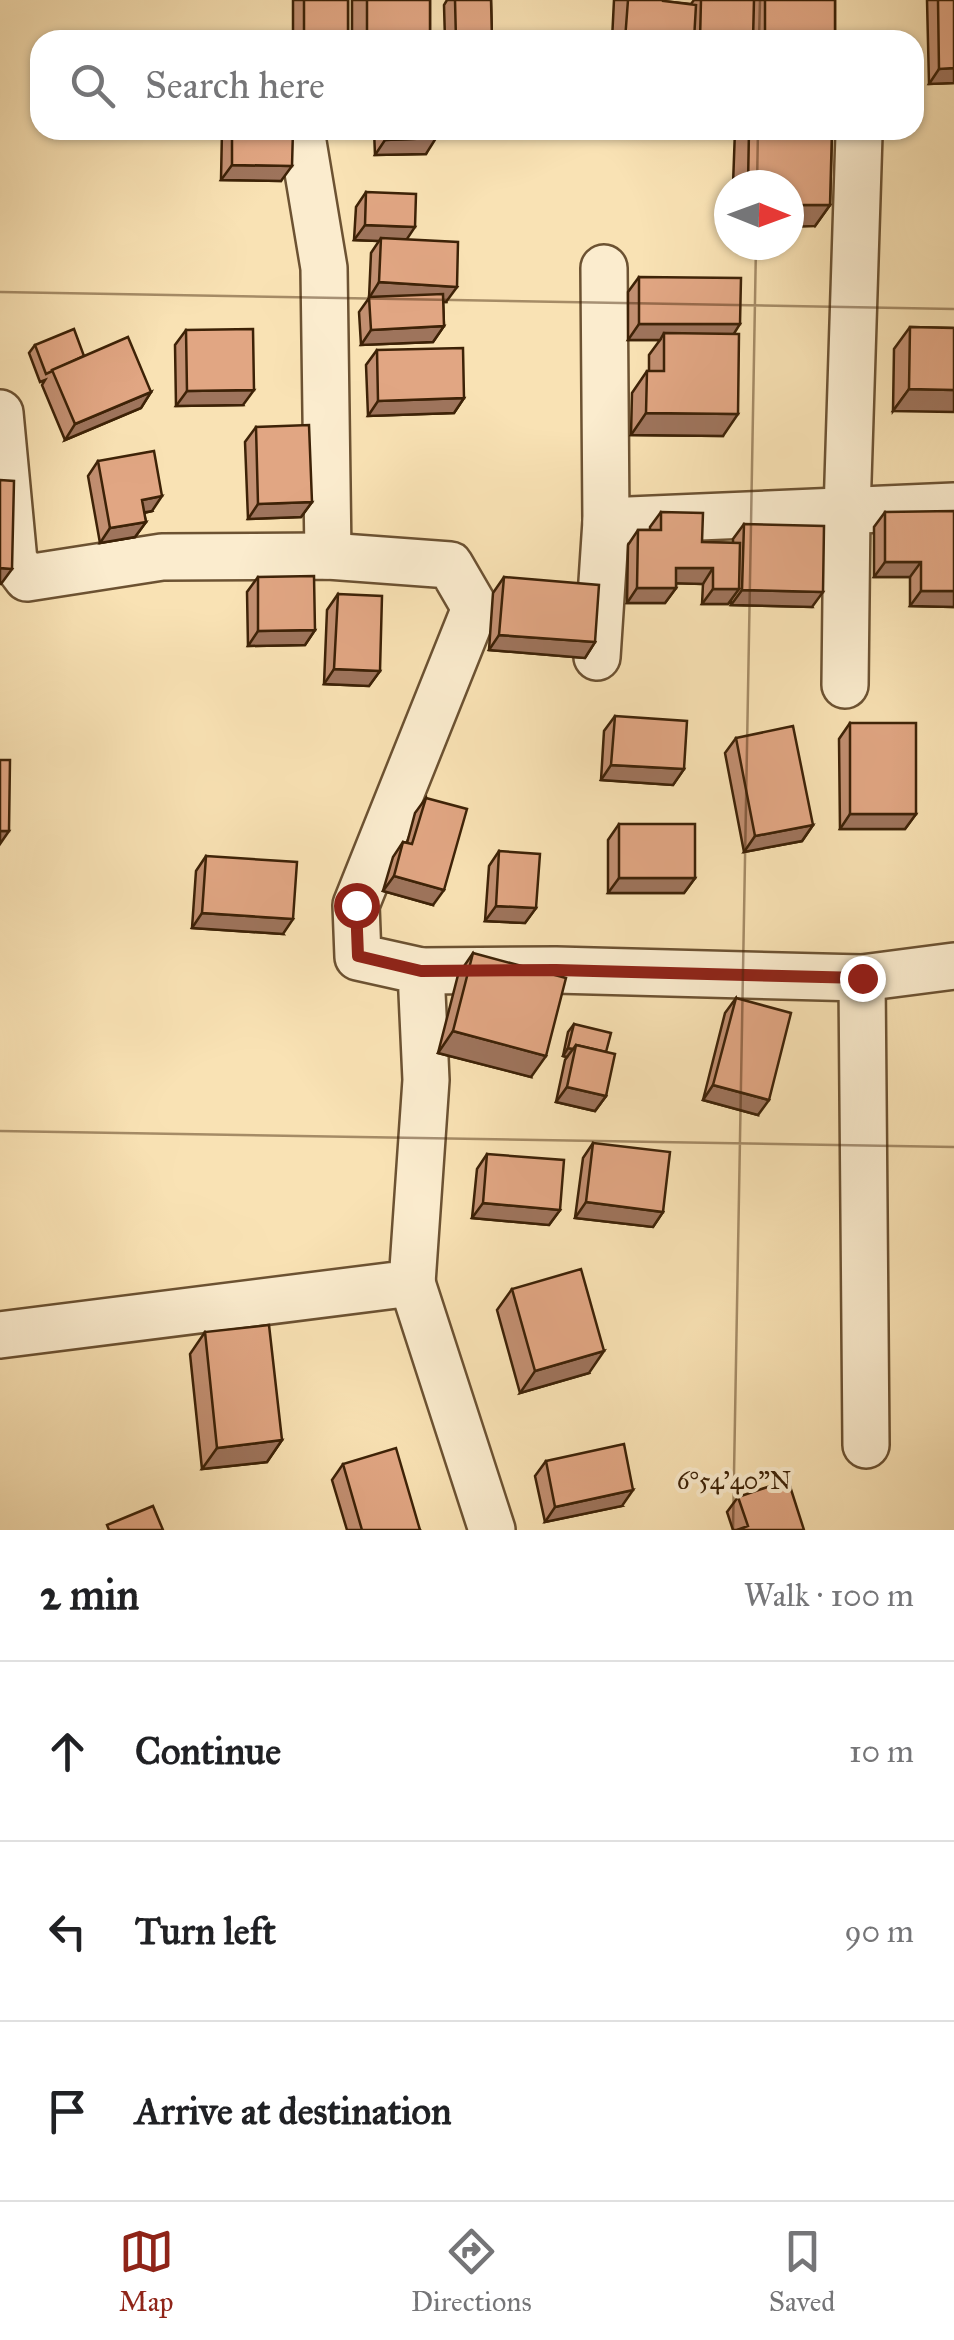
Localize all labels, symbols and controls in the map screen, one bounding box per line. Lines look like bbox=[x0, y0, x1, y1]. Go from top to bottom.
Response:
search box bbox=[30, 30, 924, 140]
icon: search bbox=[65, 58, 120, 113]
text: Search here bbox=[145, 62, 325, 108]
north arrow bbox=[714, 170, 804, 260]
route start bbox=[334, 883, 380, 929]
route end bbox=[840, 956, 886, 1002]
text: 6°54'40"N bbox=[677, 1465, 791, 1496]
text: 2 min bbox=[40, 1569, 139, 1621]
text: Walk · 100 m bbox=[744, 1576, 914, 1615]
icon: ahead bbox=[40, 1724, 95, 1779]
text: Continue bbox=[135, 1728, 281, 1774]
text: 10 m bbox=[849, 1732, 914, 1771]
icon: left bbox=[40, 1904, 95, 1959]
text: Turn left bbox=[135, 1908, 276, 1954]
text: 90 m bbox=[844, 1912, 914, 1951]
icon: arrive bbox=[40, 2084, 95, 2139]
text: Arrive at destination bbox=[135, 2088, 452, 2134]
tab: Map bbox=[119, 2224, 174, 2319]
tab: Directions bbox=[411, 2224, 532, 2319]
tab: Saved bbox=[769, 2224, 835, 2319]

